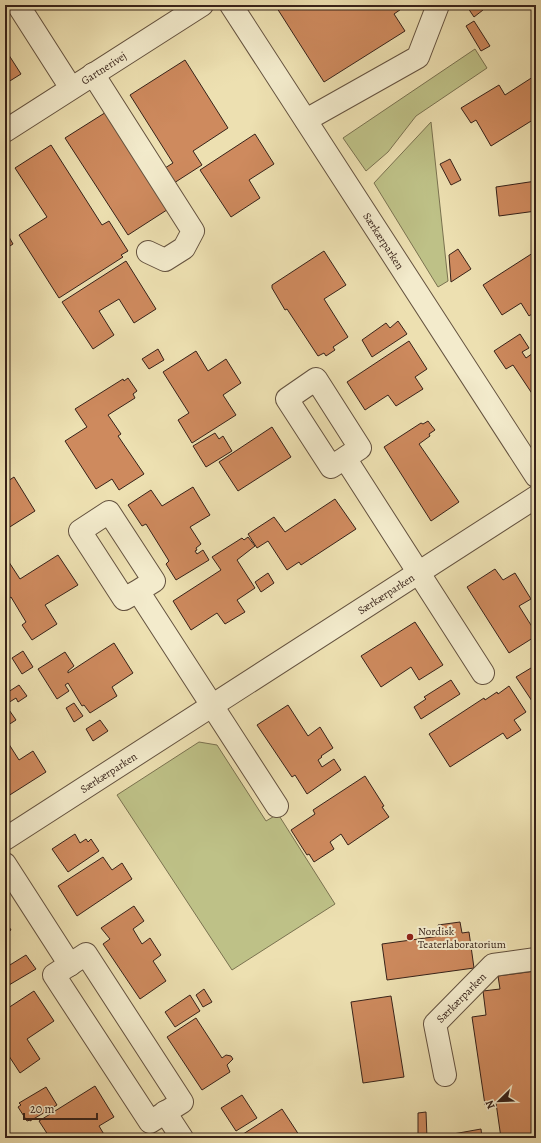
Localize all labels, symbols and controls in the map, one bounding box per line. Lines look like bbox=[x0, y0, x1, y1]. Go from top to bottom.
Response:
street label: Gartnerivej bbox=[78, 48, 129, 88]
street label: Særkærparken bbox=[360, 209, 408, 272]
street label: Særkærparken bbox=[354, 570, 417, 618]
street label: Særkærparken bbox=[77, 748, 140, 796]
place label: Nordisk Teaterlaboratorium bbox=[418, 924, 506, 952]
marker: Nordisk Teaterlaboratorium bbox=[405, 932, 415, 942]
street label: Særkærparken bbox=[433, 969, 489, 1026]
north arrow bbox=[479, 1081, 519, 1121]
scale bar bbox=[24, 1095, 97, 1121]
text: N bbox=[482, 1098, 499, 1111]
text: 20 m bbox=[30, 1101, 54, 1117]

